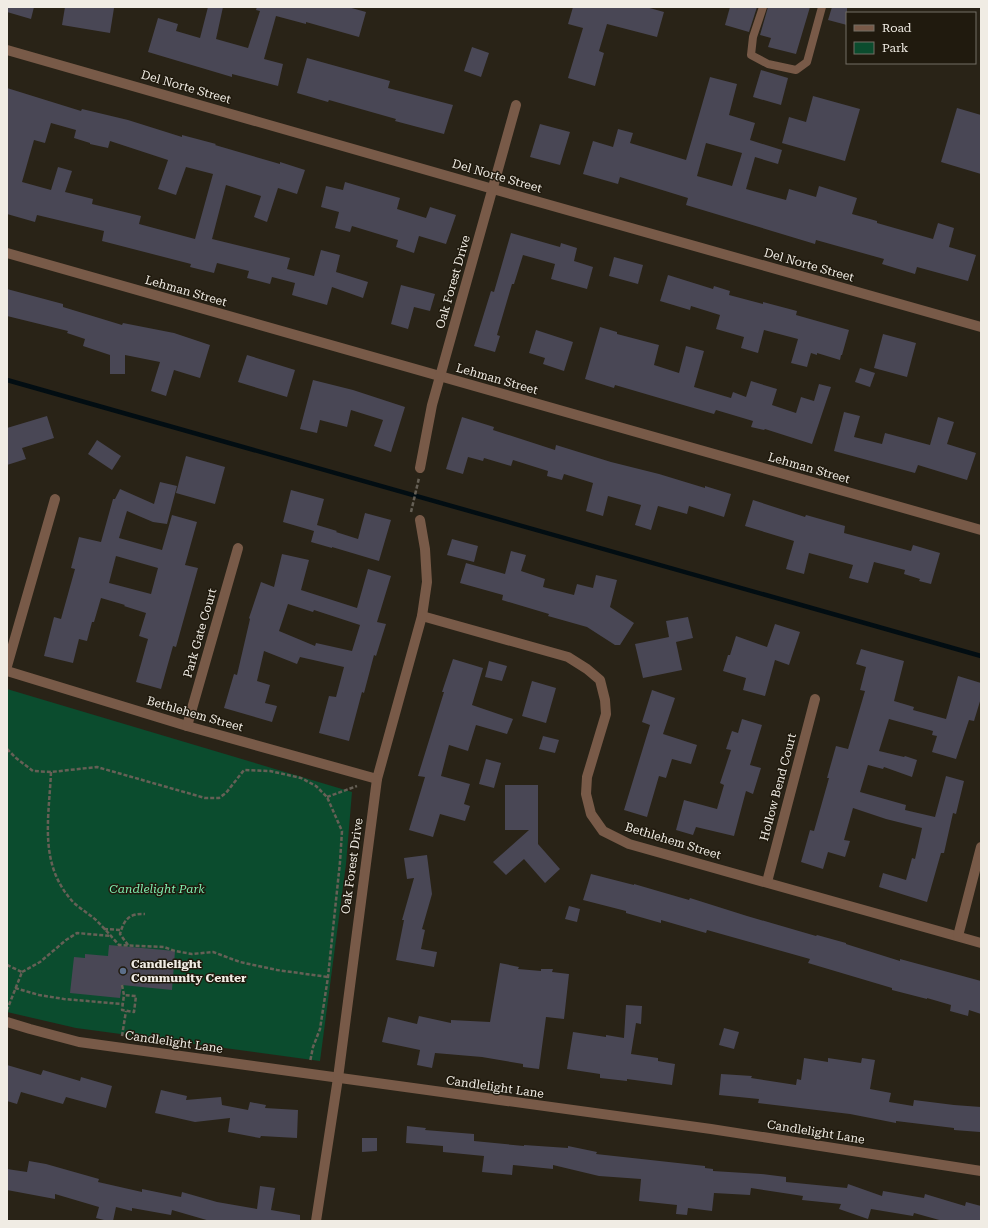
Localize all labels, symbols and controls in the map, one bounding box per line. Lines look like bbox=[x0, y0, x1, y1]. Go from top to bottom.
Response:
legend bbox=[846, 12, 976, 64]
text: Road bbox=[882, 21, 912, 35]
text: Park bbox=[882, 41, 909, 55]
street label: Del Norte Street bbox=[139, 67, 233, 107]
street label: Del Norte Street bbox=[450, 156, 544, 196]
street label: Oak Forest Drive bbox=[433, 233, 473, 330]
street label: Del Norte Street bbox=[762, 245, 856, 285]
street label: Lehman Street bbox=[144, 273, 229, 309]
street label: Lehman Street bbox=[455, 361, 540, 397]
street label: Lehman Street bbox=[767, 450, 852, 486]
street label: Park Gate Court bbox=[181, 586, 220, 679]
street label: Bethlehem Street bbox=[145, 694, 245, 735]
street label: Hollow Bend Court bbox=[757, 731, 799, 842]
street label: Oak Forest Drive bbox=[338, 817, 366, 915]
street label: Bethlehem Street bbox=[623, 820, 723, 862]
park label: Candlelight Park bbox=[109, 882, 205, 896]
place label: Candlelight Community Center bbox=[131, 957, 247, 985]
marker: Candlelight Community Center bbox=[118, 966, 128, 976]
street label: Candlelight Lane bbox=[124, 1028, 224, 1056]
street label: Candlelight Lane bbox=[445, 1073, 545, 1101]
street label: Candlelight Lane bbox=[766, 1117, 866, 1147]

